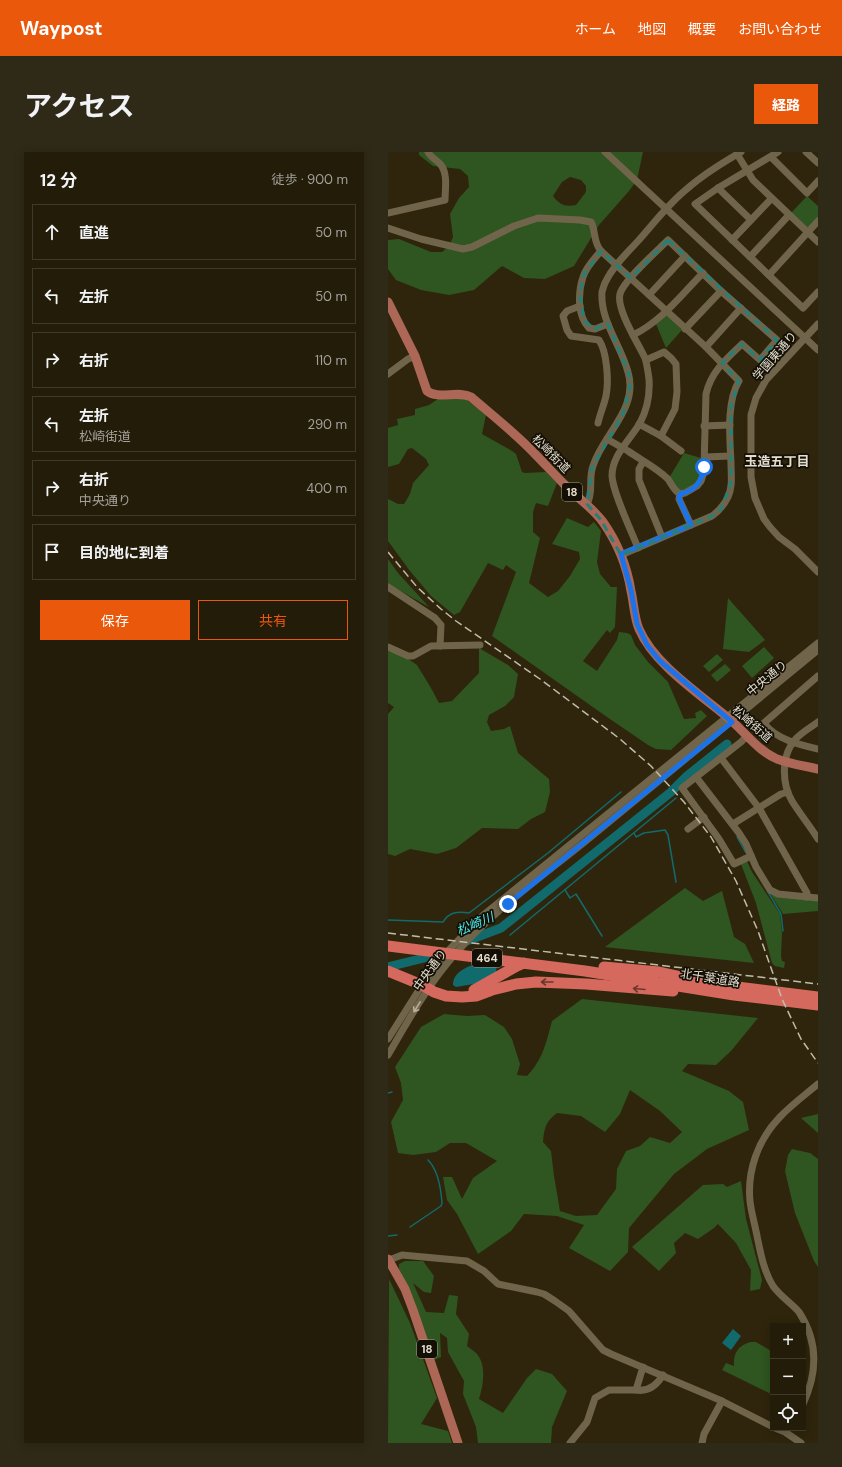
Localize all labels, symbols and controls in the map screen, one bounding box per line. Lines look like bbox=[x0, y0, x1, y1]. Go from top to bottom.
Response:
text: Waypost bbox=[20, 16, 103, 41]
text: ホーム bbox=[574, 20, 616, 38]
text: 地図 bbox=[638, 20, 666, 38]
text: 概要 bbox=[688, 20, 716, 38]
text: お問い合わせ bbox=[738, 20, 822, 38]
button: 経路 bbox=[754, 84, 818, 124]
text: アクセス bbox=[24, 88, 135, 125]
text: 12 分 bbox=[40, 169, 77, 191]
text: 徒歩 · 900 m bbox=[272, 171, 348, 188]
icon: ahead bbox=[41, 221, 63, 243]
text: 直進 bbox=[79, 223, 109, 243]
text: 50 m bbox=[315, 224, 347, 241]
icon: left bbox=[41, 285, 63, 307]
text: 左折 bbox=[79, 287, 109, 307]
text: 50 m bbox=[315, 288, 347, 305]
street label: 学園東通り bbox=[749, 328, 801, 384]
icon: right bbox=[41, 349, 63, 371]
text: 右折 bbox=[79, 351, 109, 371]
text: 110 m bbox=[315, 352, 347, 369]
text: 左折 bbox=[79, 406, 109, 426]
icon: left bbox=[41, 413, 63, 435]
text: 290 m bbox=[308, 416, 347, 433]
text: 松崎街道 bbox=[79, 428, 131, 445]
street label: 松崎街道 bbox=[528, 431, 574, 477]
district label: 玉造五丁目 bbox=[744, 453, 810, 470]
route start bbox=[695, 458, 713, 476]
text: 右折 bbox=[79, 470, 109, 490]
icon: right bbox=[41, 477, 63, 499]
text: 400 m bbox=[306, 480, 347, 497]
road number: 18 bbox=[562, 483, 582, 501]
text: 中央通り bbox=[79, 492, 131, 509]
icon: arrive bbox=[41, 541, 63, 563]
text: 目的地に到着 bbox=[79, 543, 169, 563]
button: 保存 bbox=[40, 600, 190, 640]
button: 共有 bbox=[198, 600, 348, 640]
street label: 中央通り bbox=[743, 657, 791, 699]
street label: 松崎街道 bbox=[729, 702, 775, 746]
route end bbox=[499, 895, 517, 913]
water label: 松崎川 bbox=[454, 908, 498, 939]
street label: 中央通り bbox=[409, 946, 451, 994]
road number: 464 bbox=[472, 949, 502, 967]
street label: 北千葉道路 bbox=[679, 965, 741, 991]
one-way arrow bbox=[541, 978, 554, 986]
one-way arrow bbox=[633, 985, 646, 992]
one-way arrow bbox=[413, 1001, 421, 1012]
map controls bbox=[770, 1323, 806, 1431]
button: + bbox=[770, 1323, 806, 1359]
road number: 18 bbox=[417, 1340, 437, 1358]
button: − bbox=[770, 1359, 806, 1395]
button: locate bbox=[770, 1395, 806, 1431]

